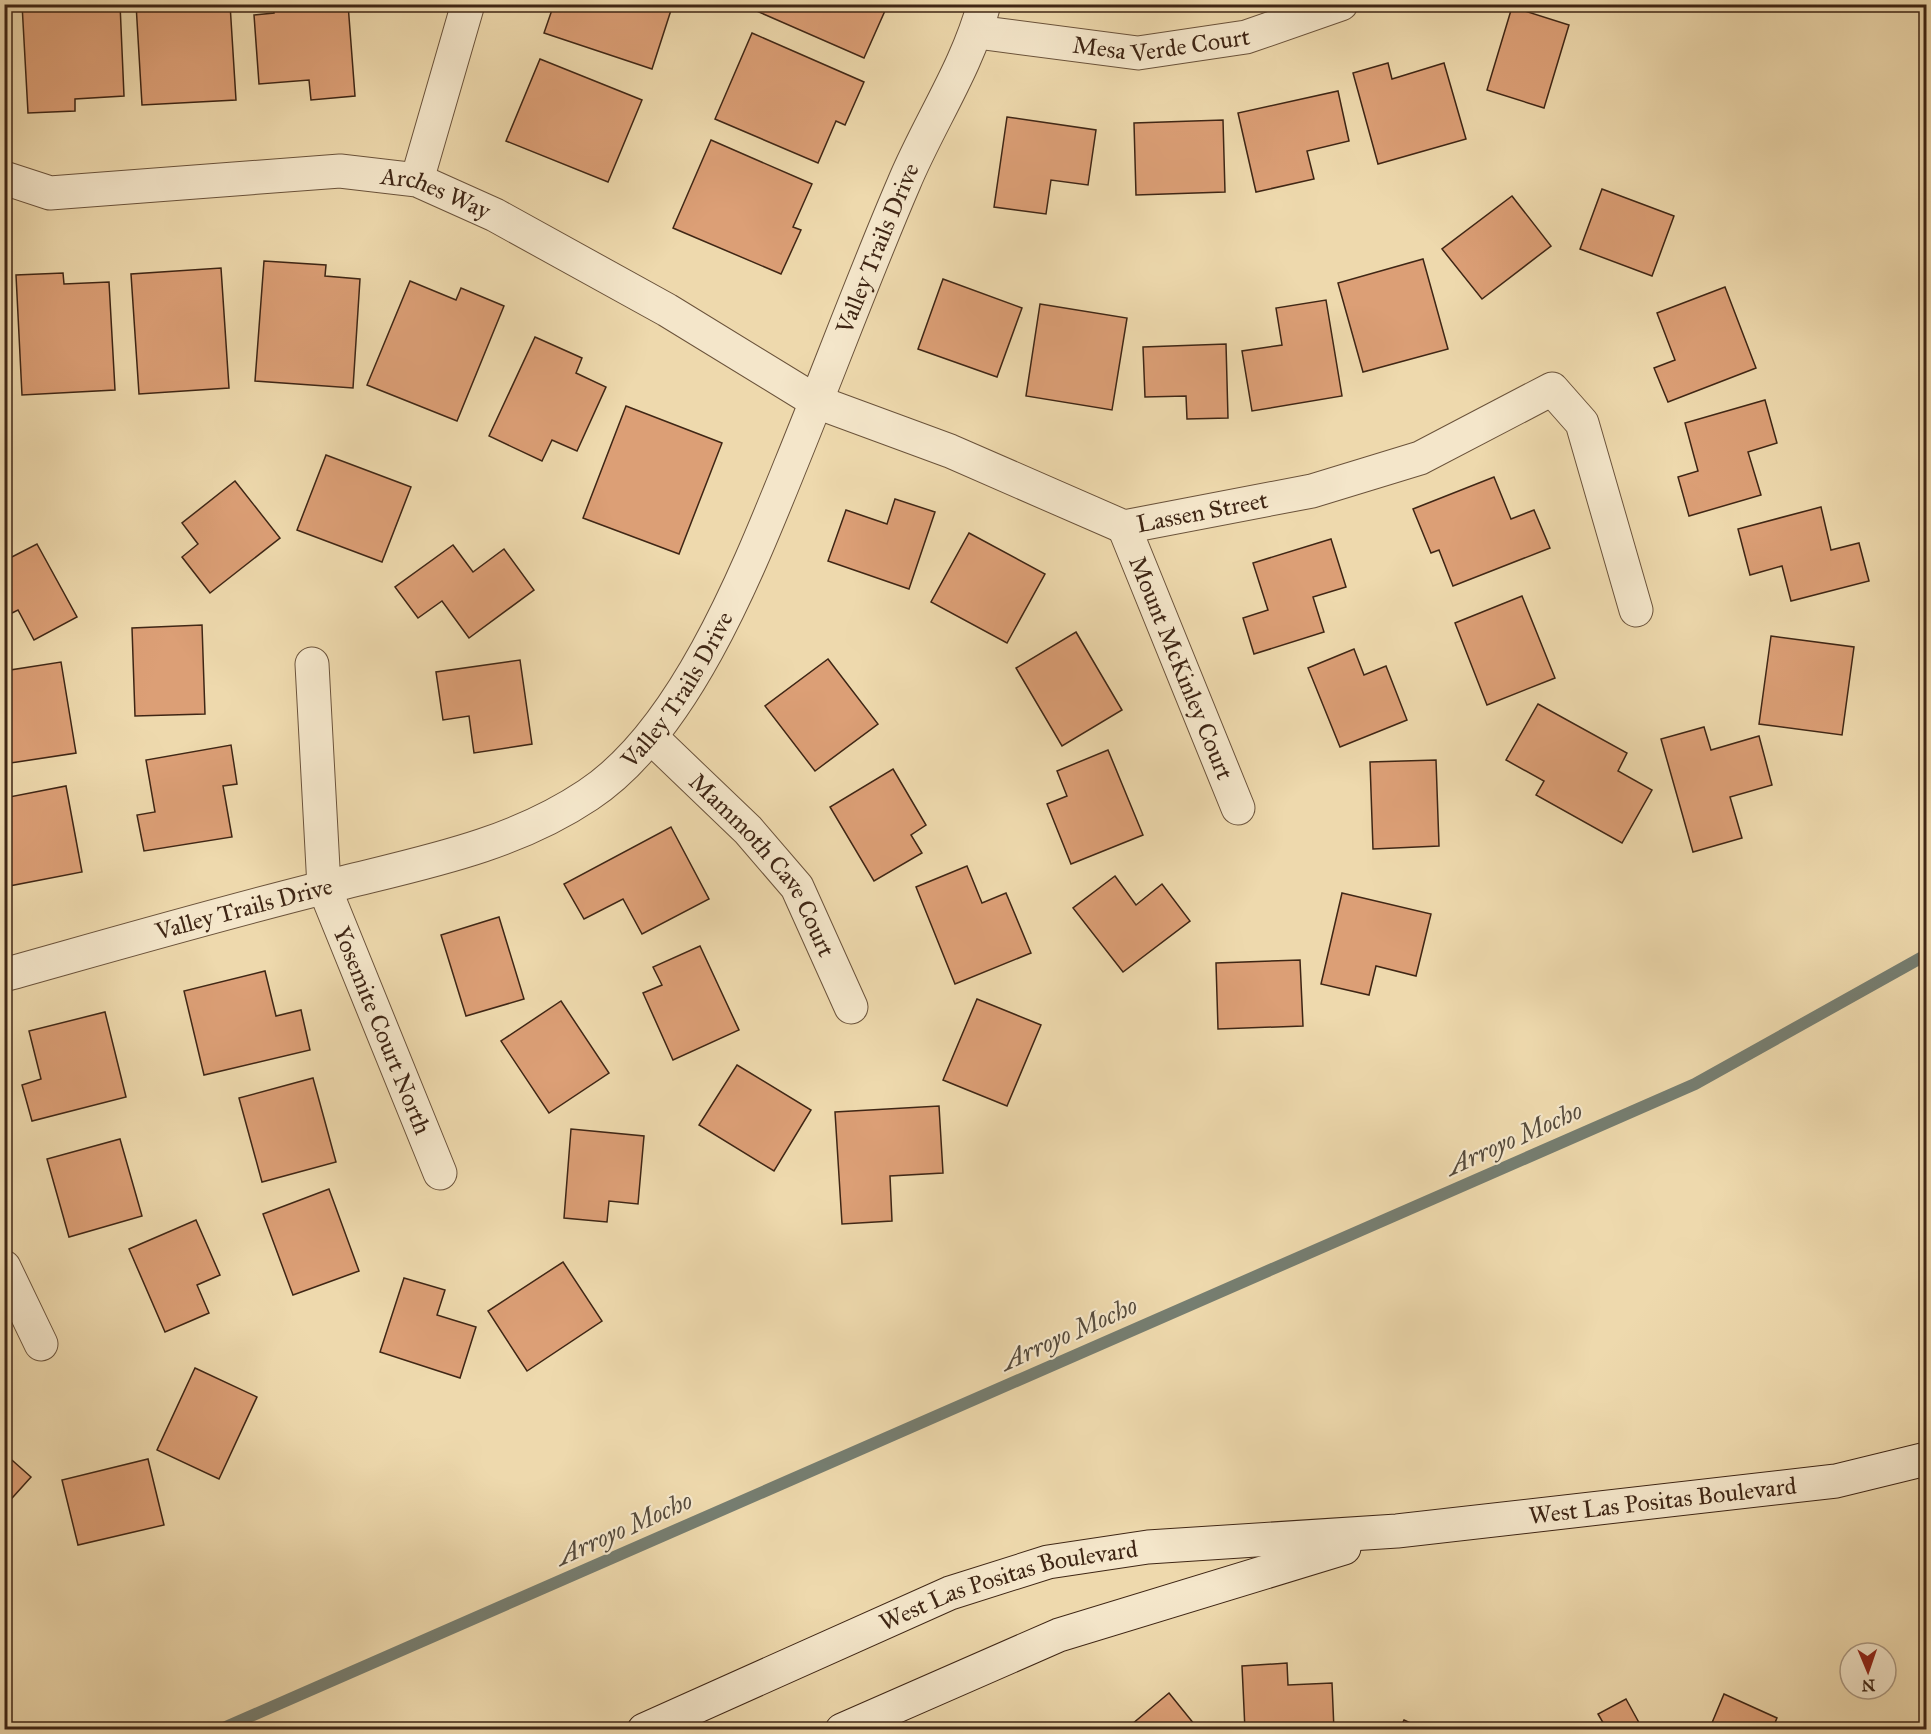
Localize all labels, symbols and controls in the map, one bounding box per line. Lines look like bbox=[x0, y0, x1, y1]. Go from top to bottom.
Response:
street label: Mesa Verde Court bbox=[1071, 22, 1252, 69]
street label: Valley Trails Drive bbox=[829, 158, 926, 339]
street label: Arches Way bbox=[378, 161, 496, 226]
street label: Lassen Street bbox=[1134, 485, 1271, 539]
street label: Mount McKinley Court bbox=[1122, 552, 1240, 785]
street label: Valley Trails Drive bbox=[614, 607, 740, 775]
street label: Mammoth Cave Court bbox=[683, 767, 842, 962]
street label: Valley Trails Drive bbox=[151, 871, 336, 947]
street label: Yosemite Court North bbox=[327, 922, 438, 1139]
water label: Arroyo Mocho bbox=[1438, 1094, 1587, 1183]
water label: Arroyo Mocho bbox=[993, 1289, 1142, 1378]
street label: West Las Positas Boulevard bbox=[1527, 1471, 1798, 1531]
water label: Arroyo Mocho bbox=[548, 1484, 697, 1573]
street label: West Las Positas Boulevard bbox=[875, 1534, 1140, 1638]
north arrow bbox=[1838, 1641, 1898, 1701]
text: N bbox=[1861, 1676, 1876, 1695]

